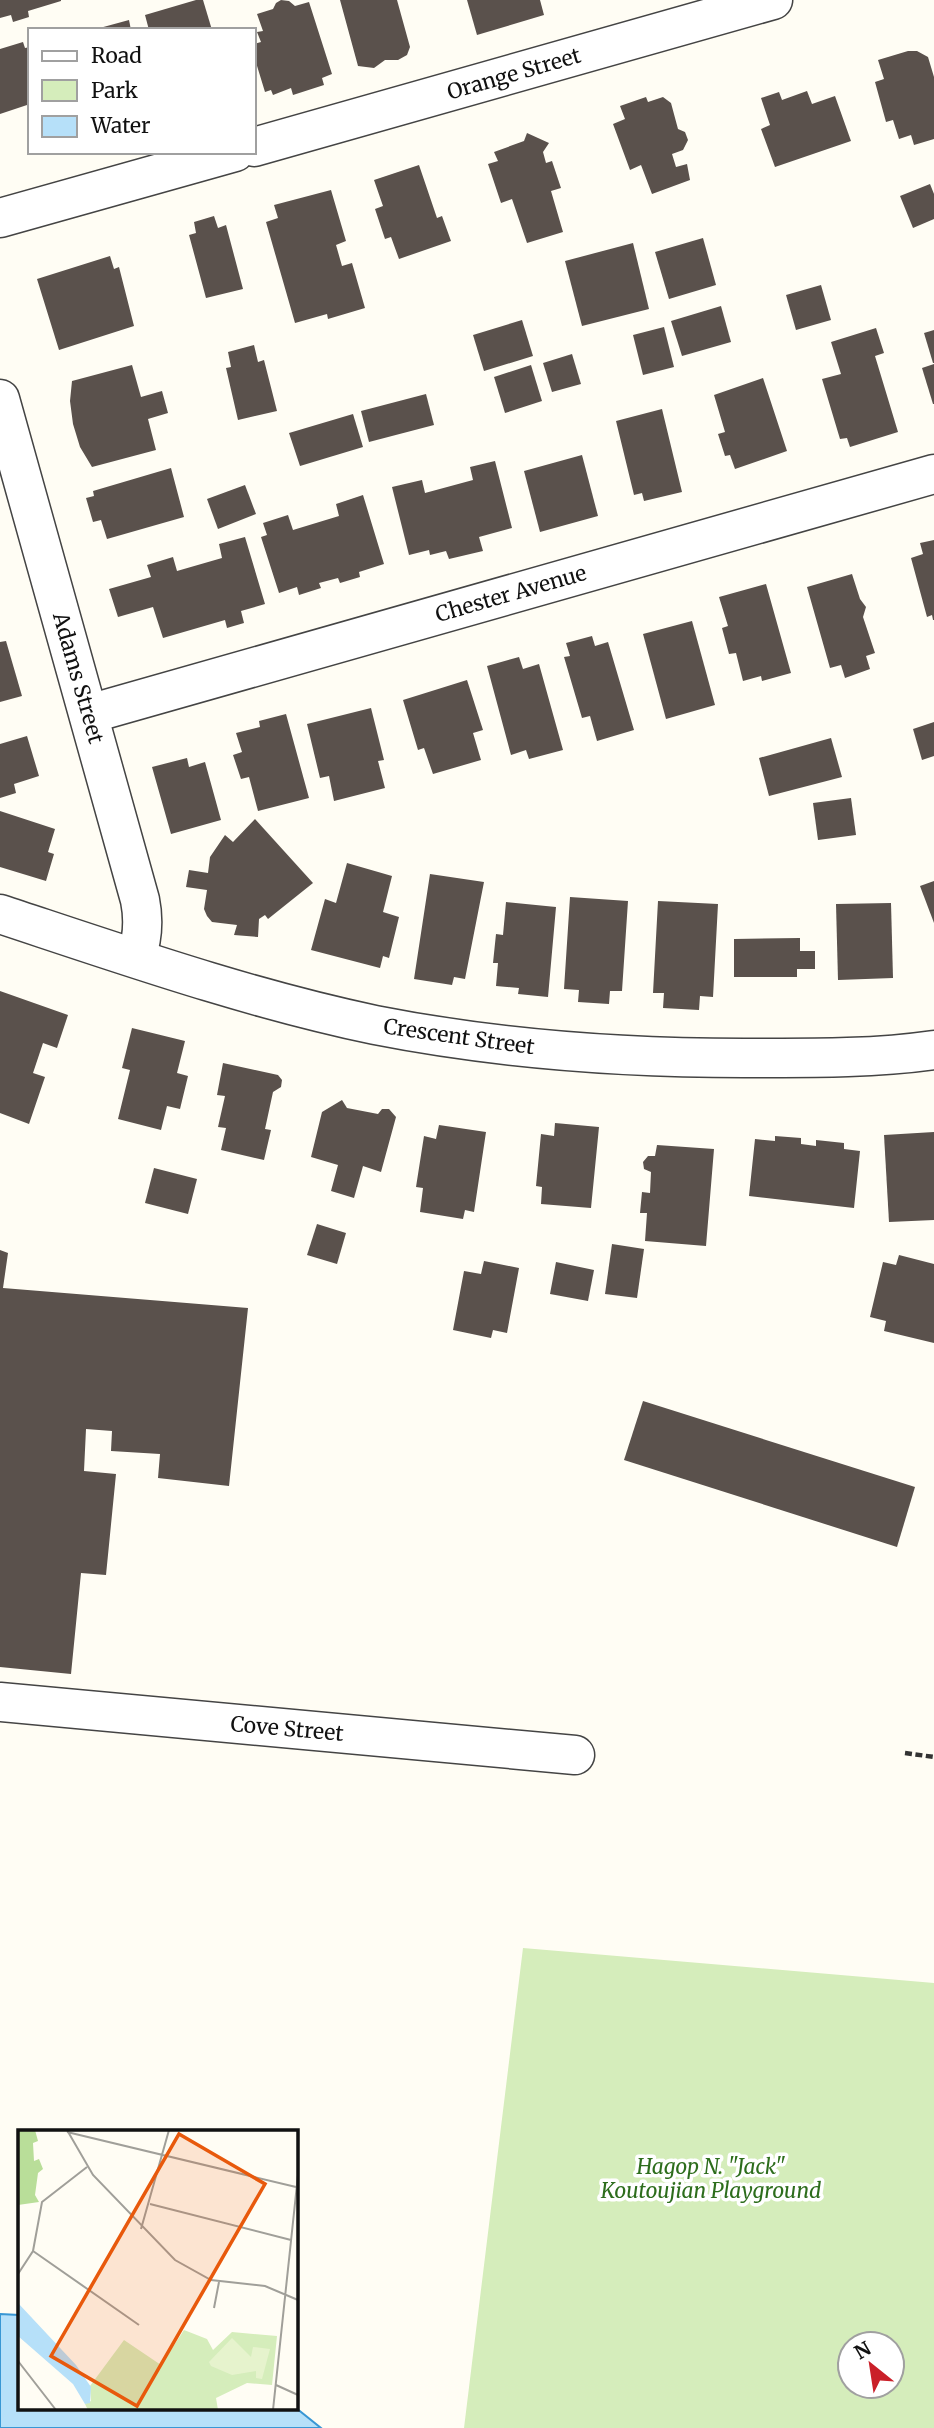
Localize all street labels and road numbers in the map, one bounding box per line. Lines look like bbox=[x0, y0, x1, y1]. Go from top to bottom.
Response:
street label: Orange Street bbox=[444, 42, 584, 106]
street label: Chester Avenue bbox=[432, 559, 590, 628]
street label: Adams Street bbox=[47, 608, 110, 746]
street label: Crescent Street bbox=[382, 1013, 536, 1060]
street label: Cove Street bbox=[229, 1710, 345, 1747]

